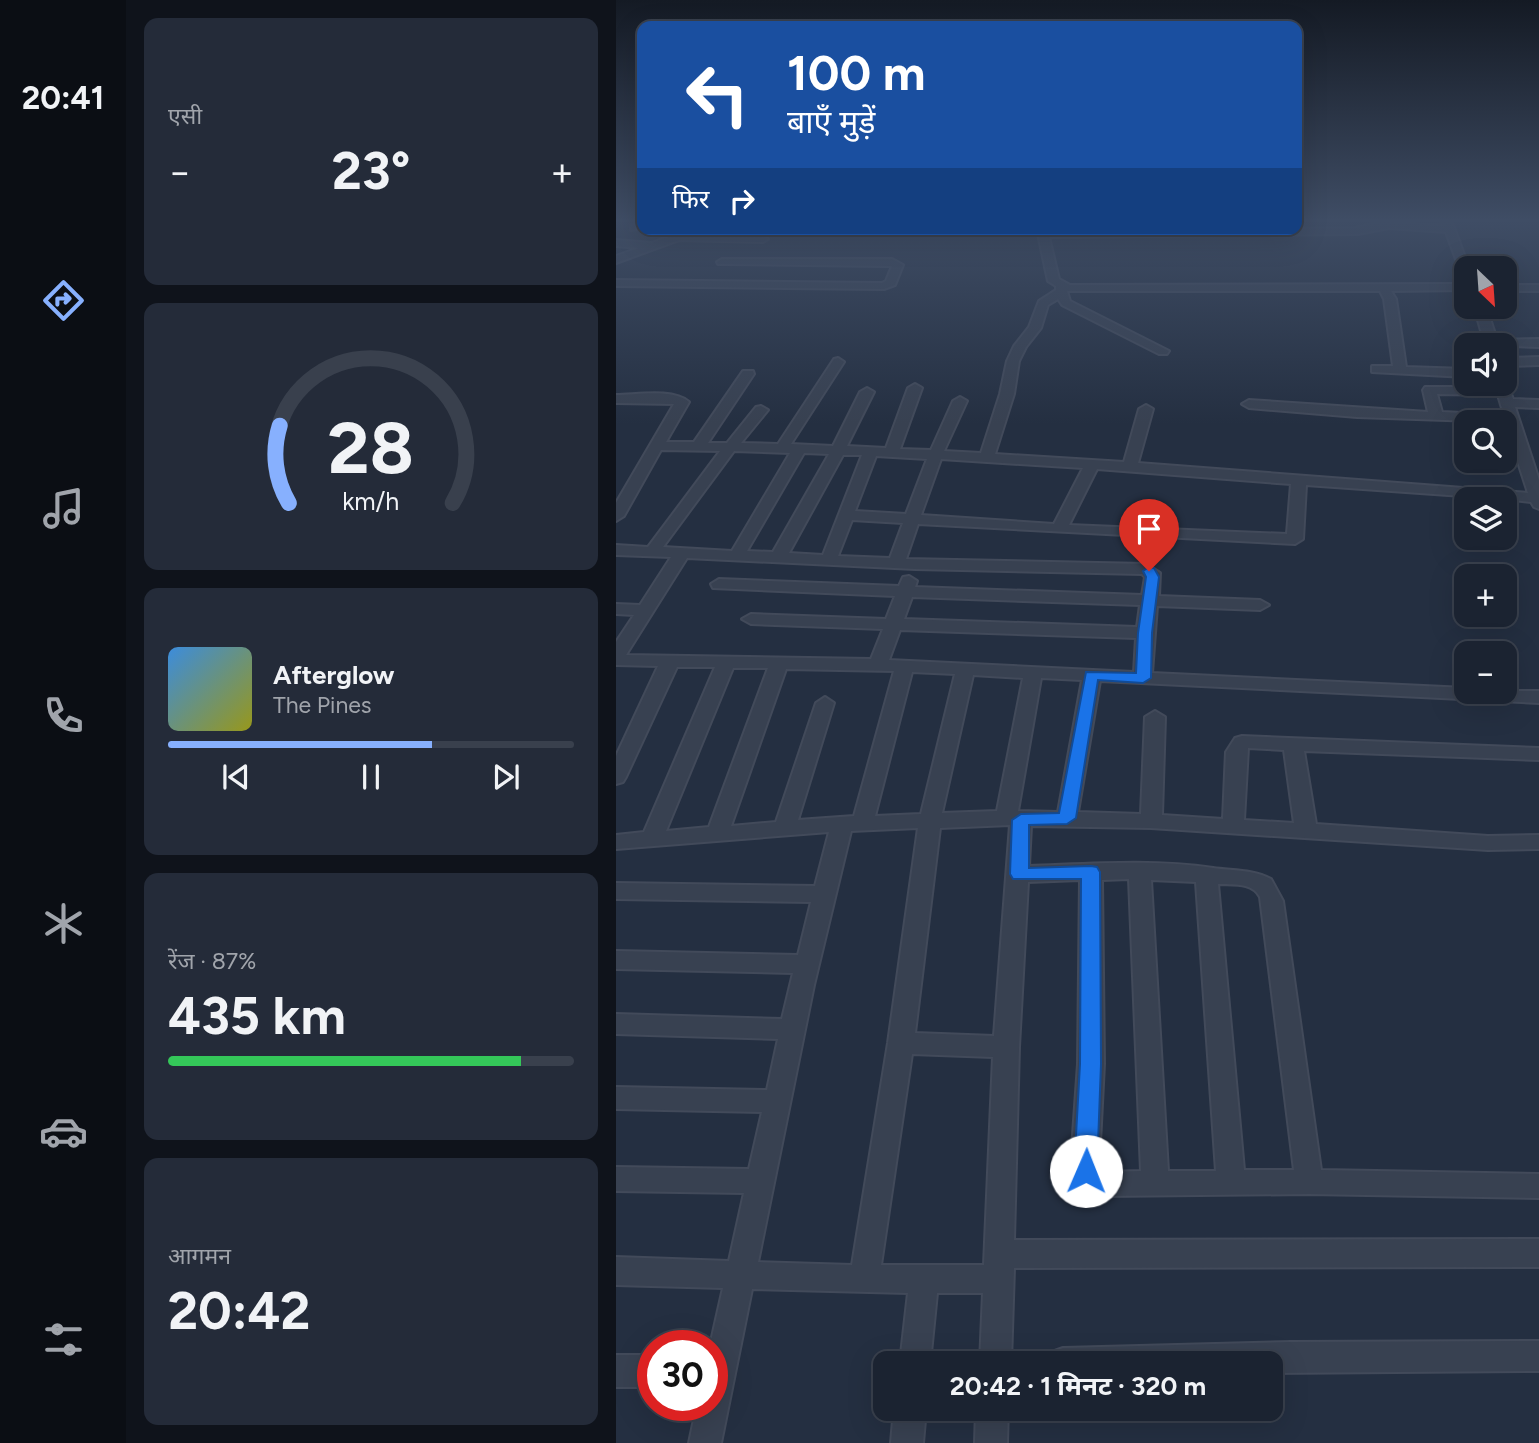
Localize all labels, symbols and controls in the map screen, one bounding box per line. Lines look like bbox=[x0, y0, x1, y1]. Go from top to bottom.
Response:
text: 100 m bbox=[787, 43, 926, 102]
icon: left bbox=[672, 49, 763, 140]
text: 20:41 bbox=[22, 79, 104, 117]
text: एसी bbox=[168, 102, 202, 130]
text: बाएँ मुड़ें bbox=[787, 103, 875, 141]
text: 23° bbox=[332, 140, 410, 202]
text: − bbox=[168, 149, 192, 195]
text: + bbox=[550, 149, 574, 195]
icon: right bbox=[723, 182, 761, 220]
text: फिर bbox=[672, 183, 709, 215]
north arrow bbox=[1454, 256, 1517, 318]
map controls bbox=[1454, 256, 1517, 704]
icon: directions bbox=[39, 276, 88, 325]
button: sound bbox=[1454, 333, 1517, 396]
text: 28 bbox=[328, 404, 414, 491]
button: search bbox=[1454, 410, 1517, 473]
icon: music bbox=[39, 484, 88, 533]
text: km/h bbox=[342, 485, 400, 515]
button: layers bbox=[1454, 487, 1517, 550]
pin bbox=[1119, 499, 1179, 571]
icon: arrive bbox=[1130, 510, 1168, 548]
button: + bbox=[1454, 564, 1517, 627]
button: − bbox=[1454, 641, 1517, 704]
text: Afterglow bbox=[273, 659, 395, 691]
icon: phone bbox=[39, 691, 88, 740]
text: The Pines bbox=[273, 691, 372, 719]
icon: previous bbox=[217, 758, 255, 796]
icon: pause bbox=[352, 758, 390, 796]
icon: next bbox=[487, 758, 525, 796]
icon: climate bbox=[39, 899, 88, 948]
text: रेंज · 87% bbox=[168, 947, 256, 975]
text: 435 km bbox=[168, 985, 346, 1047]
icon: car bbox=[39, 1107, 88, 1156]
position arrow bbox=[1049, 1134, 1123, 1208]
text: आगमन bbox=[168, 1242, 231, 1270]
text: 20:42 bbox=[168, 1280, 310, 1342]
icon: filters bbox=[39, 1315, 88, 1364]
speed limit sign: 30 bbox=[637, 1330, 728, 1421]
text: 20:42 · 1 मिनट · 320 m bbox=[950, 1370, 1206, 1402]

